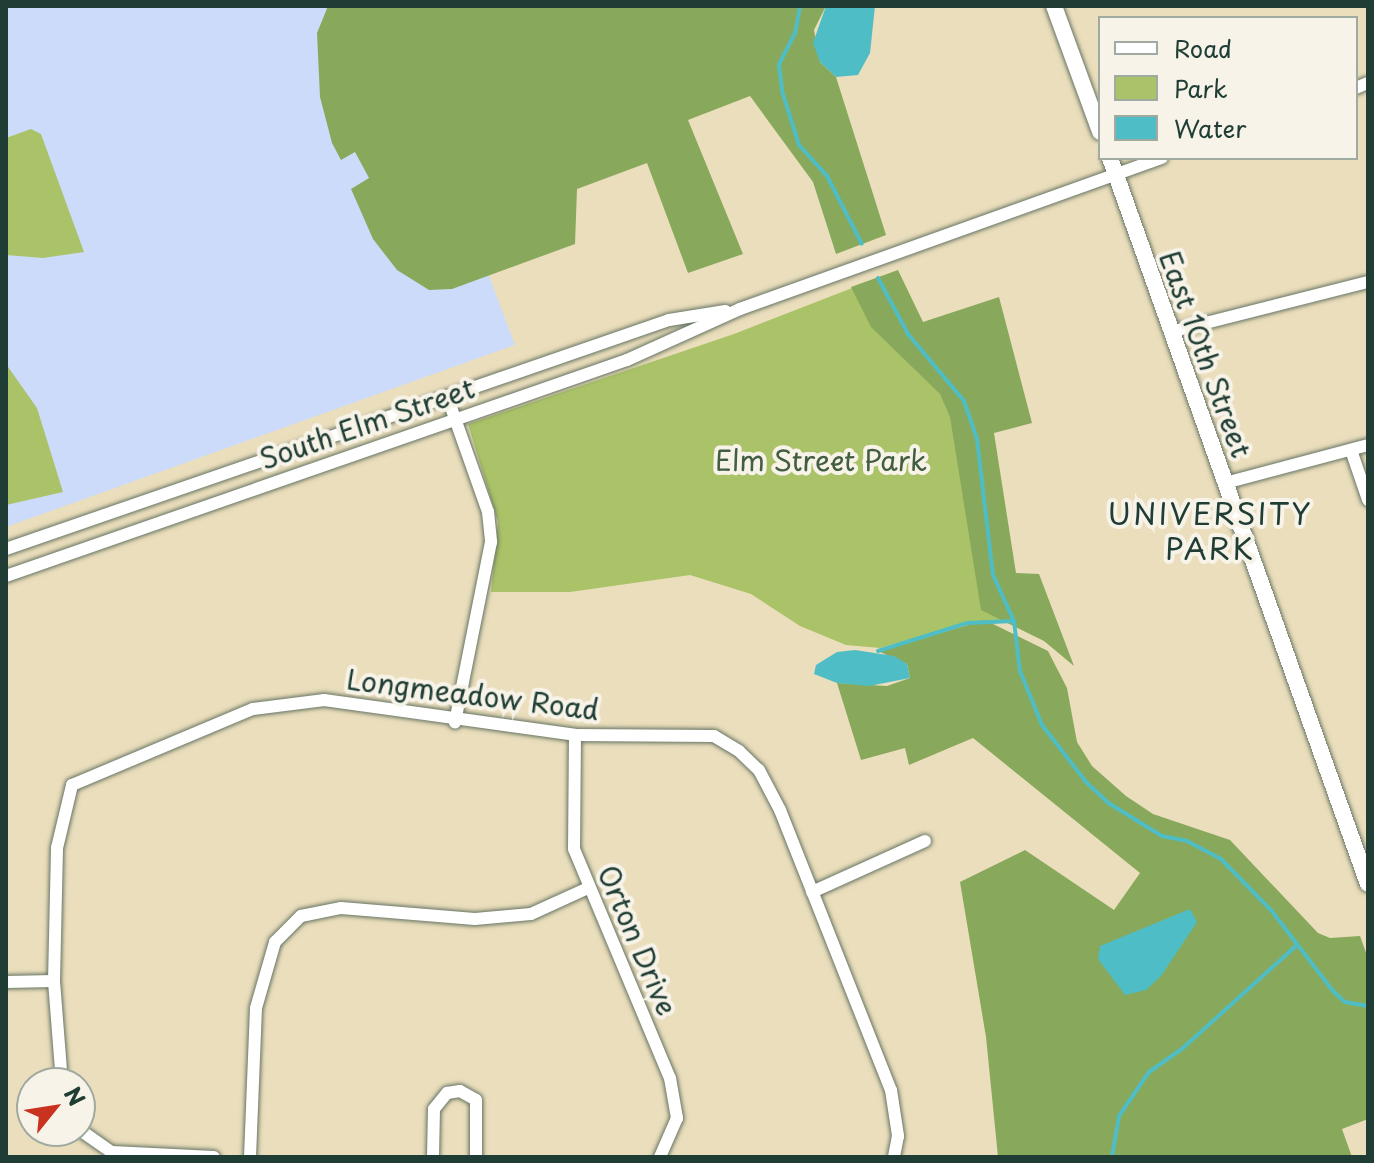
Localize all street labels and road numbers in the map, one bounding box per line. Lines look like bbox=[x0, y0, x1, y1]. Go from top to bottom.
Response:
street label: East 10th Street bbox=[1153, 245, 1259, 463]
street label: South Elm Street bbox=[254, 370, 480, 476]
street label: Longmeadow Road bbox=[346, 662, 600, 726]
street label: Orton Drive bbox=[591, 860, 685, 1020]

